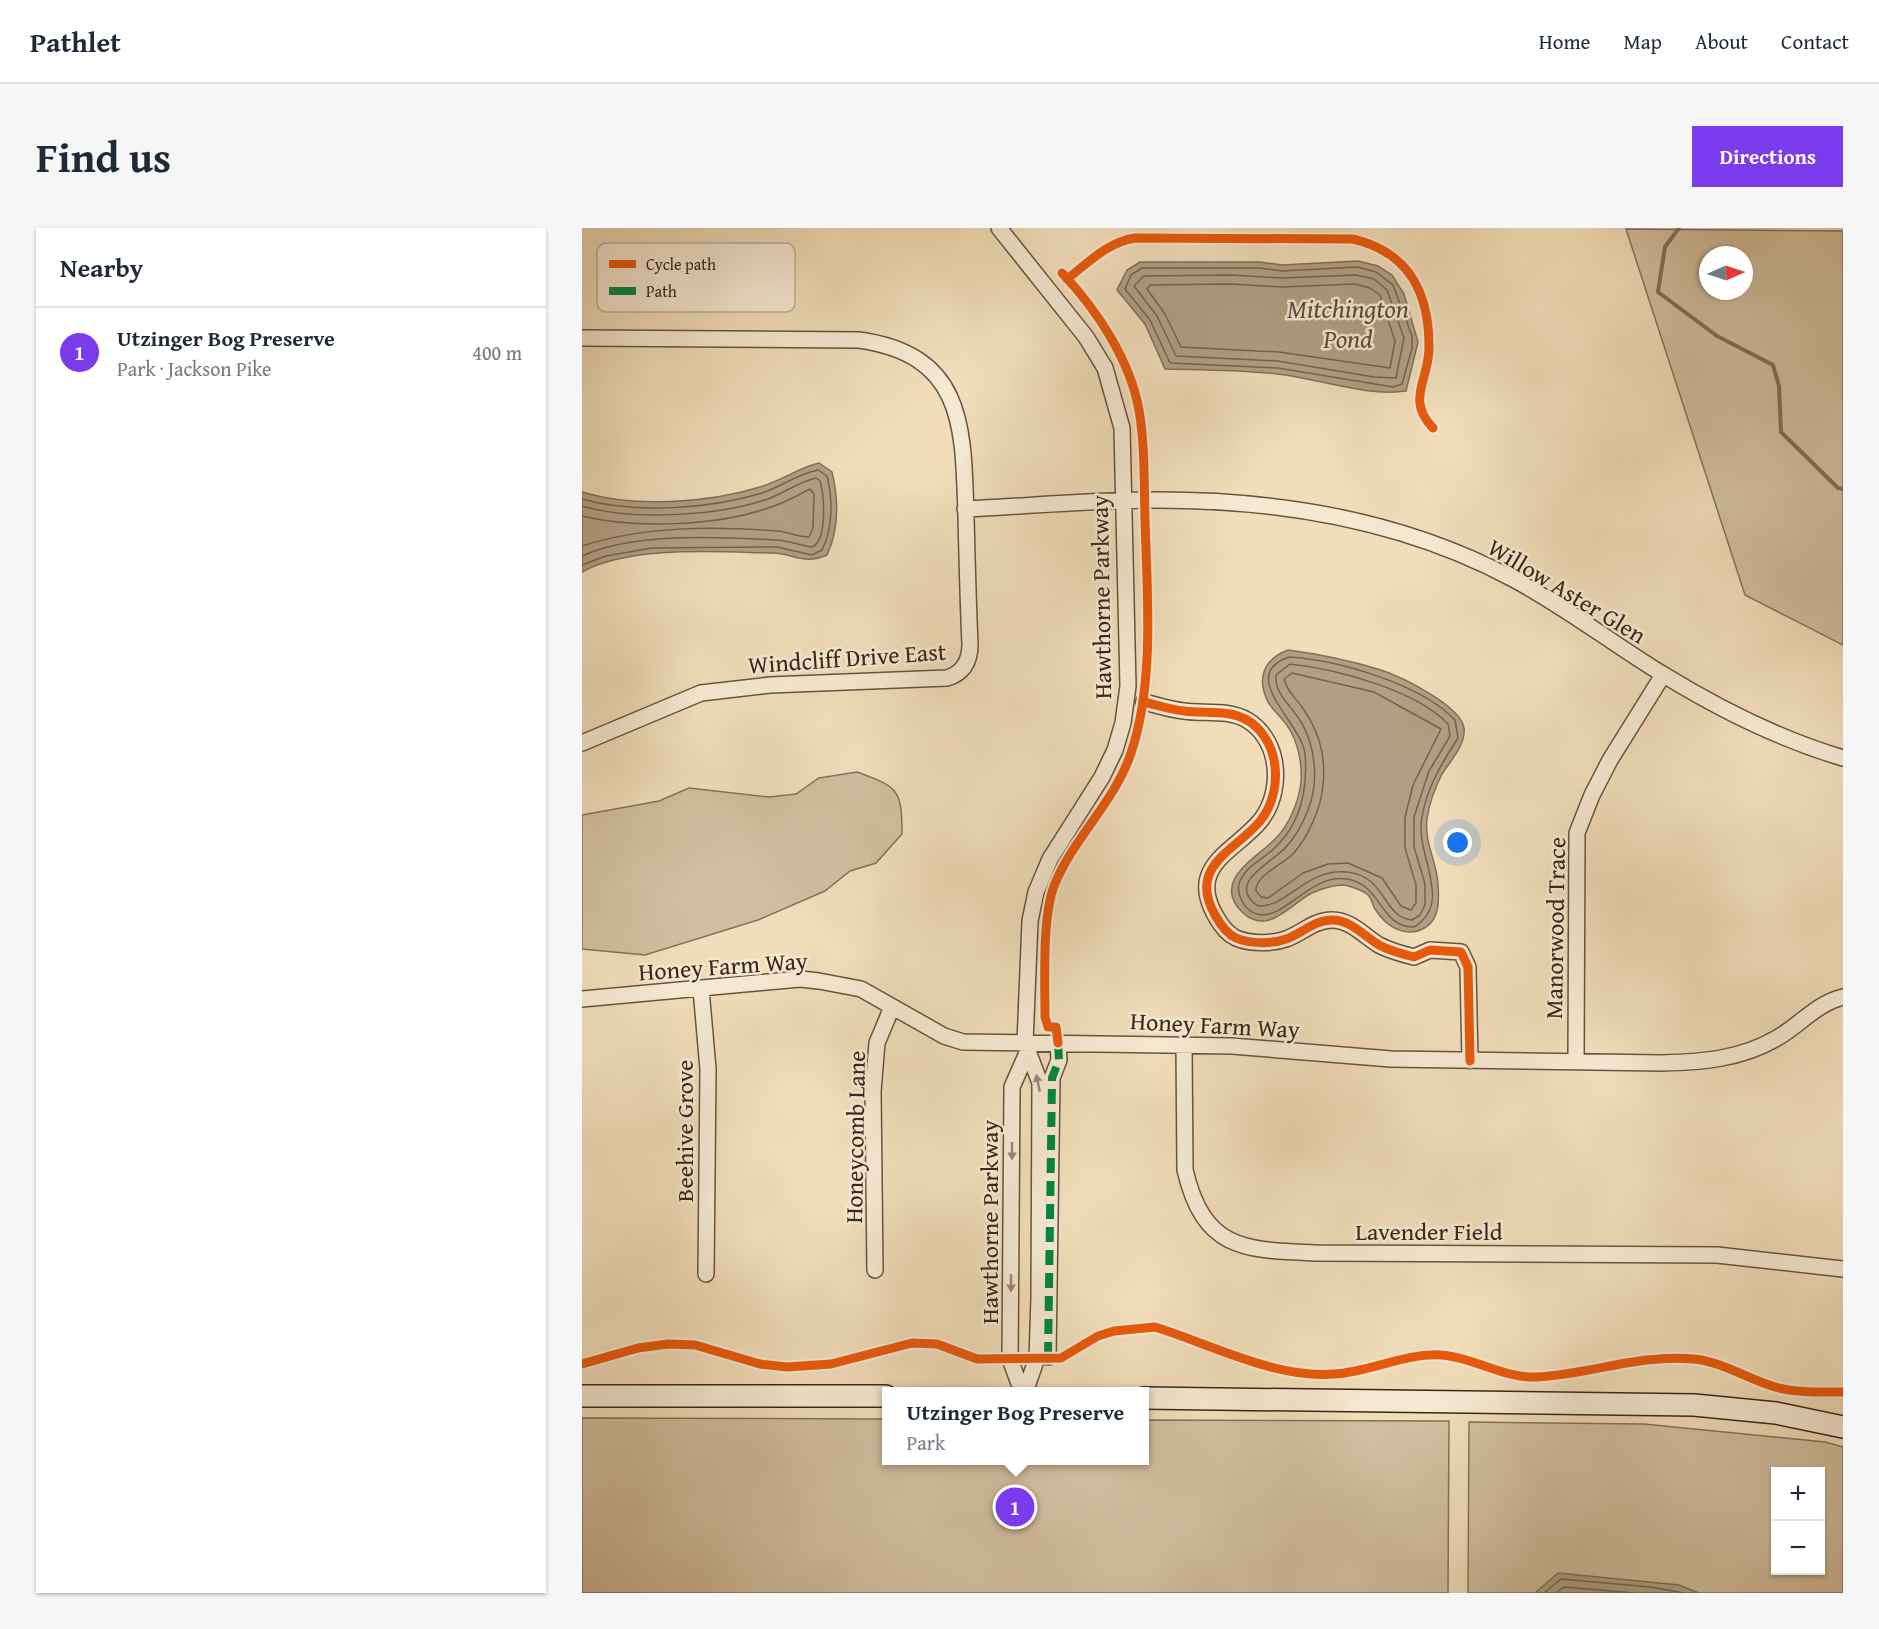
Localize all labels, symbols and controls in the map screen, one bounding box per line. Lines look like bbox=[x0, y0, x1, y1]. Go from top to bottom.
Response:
text: Pathlet bbox=[30, 21, 121, 62]
text: Home bbox=[1539, 26, 1590, 57]
text: Map bbox=[1623, 26, 1662, 57]
text: About bbox=[1695, 26, 1748, 57]
text: Contact bbox=[1781, 26, 1849, 57]
text: Find us bbox=[36, 126, 171, 187]
button: Directions bbox=[1692, 126, 1843, 187]
legend bbox=[597, 243, 795, 312]
north arrow bbox=[1699, 246, 1753, 300]
text: Nearby bbox=[60, 248, 143, 287]
text: Cycle path bbox=[646, 252, 716, 276]
text: Path bbox=[646, 279, 677, 303]
water label: Mitchington Pond bbox=[1287, 289, 1409, 358]
text: Utzinger Bog Preserve bbox=[117, 322, 335, 354]
text: 1 bbox=[74, 338, 85, 367]
text: 400 m bbox=[472, 338, 522, 367]
text: Park · Jackson Pike bbox=[117, 354, 272, 383]
street label: Hawthorne Parkway bbox=[1082, 494, 1120, 699]
street label: Willow Aster Glen bbox=[1481, 530, 1653, 652]
street label: Windcliff Drive East bbox=[747, 634, 948, 682]
your location bbox=[1443, 828, 1472, 857]
street label: Manorwood Trace bbox=[1536, 837, 1574, 1019]
street label: Honey Farm Way bbox=[637, 943, 809, 989]
street label: Honey Farm Way bbox=[1129, 1003, 1301, 1047]
street label: Honeycomb Lane bbox=[836, 1050, 874, 1224]
street label: Beehive Grove bbox=[667, 1060, 702, 1202]
one-way arrow bbox=[1033, 1073, 1042, 1092]
street label: Hawthorne Parkway bbox=[972, 1120, 1007, 1324]
one-way arrow bbox=[1007, 1141, 1017, 1160]
street label: Lavender Field bbox=[1355, 1214, 1503, 1249]
one-way arrow bbox=[1006, 1273, 1016, 1292]
popup bbox=[882, 1387, 1149, 1465]
text: Utzinger Bog Preserve bbox=[907, 1396, 1124, 1428]
text: Park bbox=[907, 1428, 945, 1457]
map controls bbox=[1771, 1467, 1825, 1575]
button: + bbox=[1771, 1467, 1825, 1521]
pin: 1 bbox=[996, 1484, 1034, 1530]
button: − bbox=[1771, 1521, 1825, 1575]

